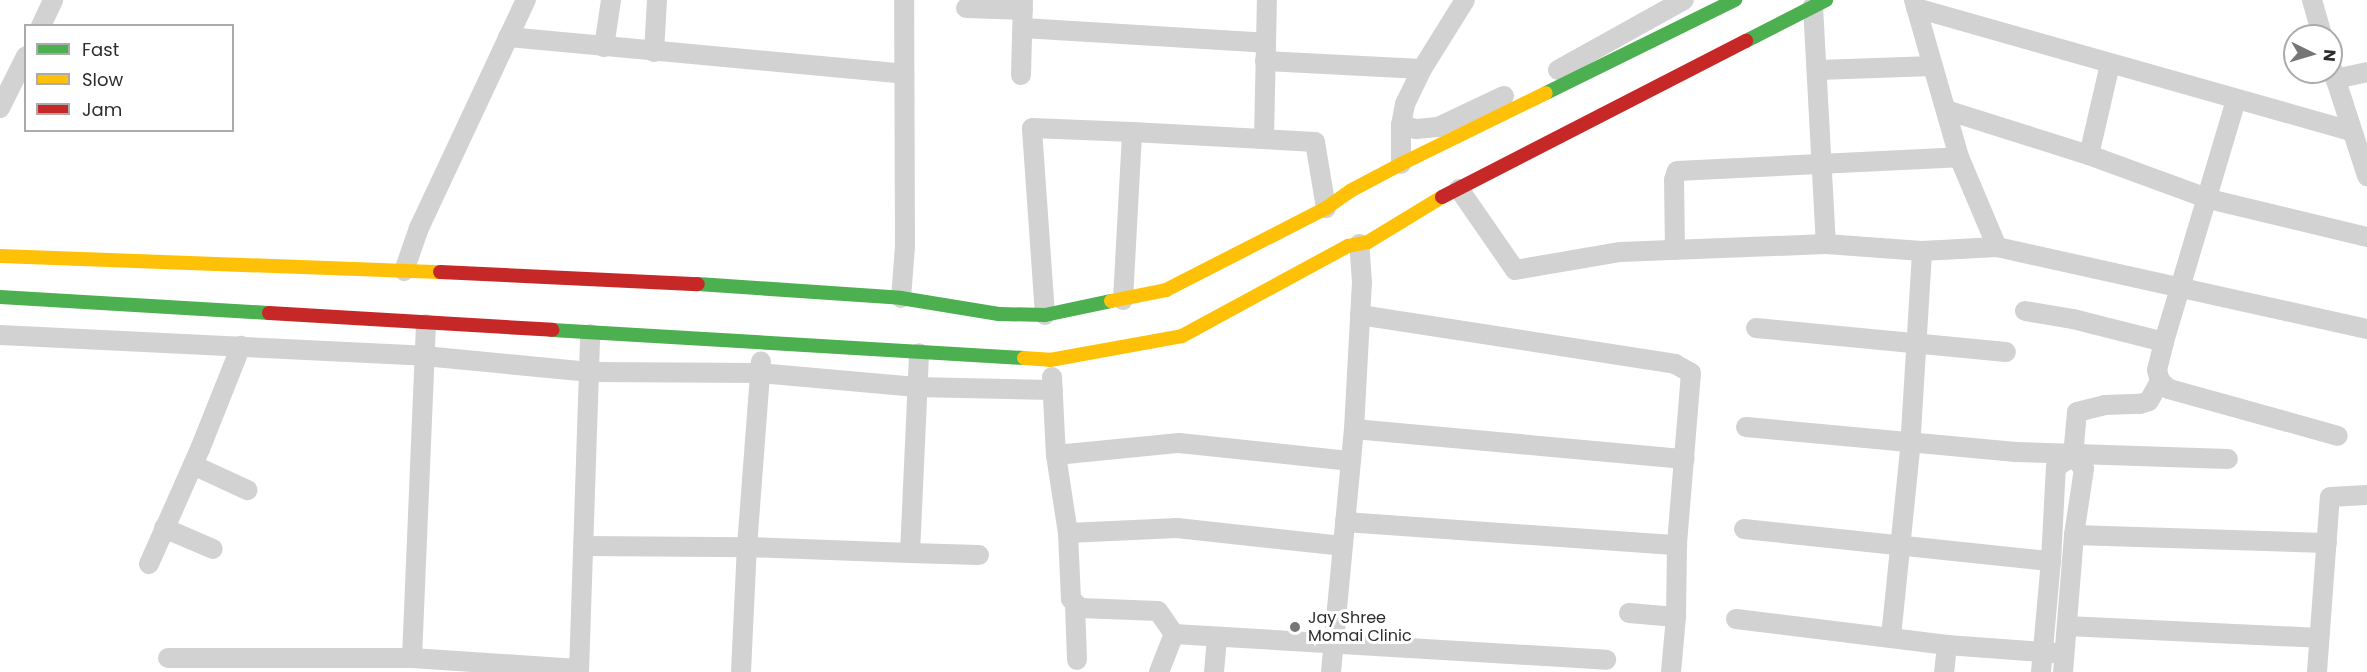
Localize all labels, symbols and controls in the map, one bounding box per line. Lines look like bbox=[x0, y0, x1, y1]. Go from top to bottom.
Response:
legend bbox=[24, 24, 234, 132]
north arrow bbox=[2283, 24, 2343, 84]
text: Fast bbox=[82, 37, 119, 62]
text: N bbox=[2317, 48, 2341, 62]
text: Slow bbox=[82, 67, 123, 92]
text: Jam bbox=[82, 97, 122, 122]
place label: Jay Shree Momai Clinic bbox=[1308, 608, 1412, 646]
marker: Jay Shree Momai Clinic bbox=[1286, 618, 1304, 636]

